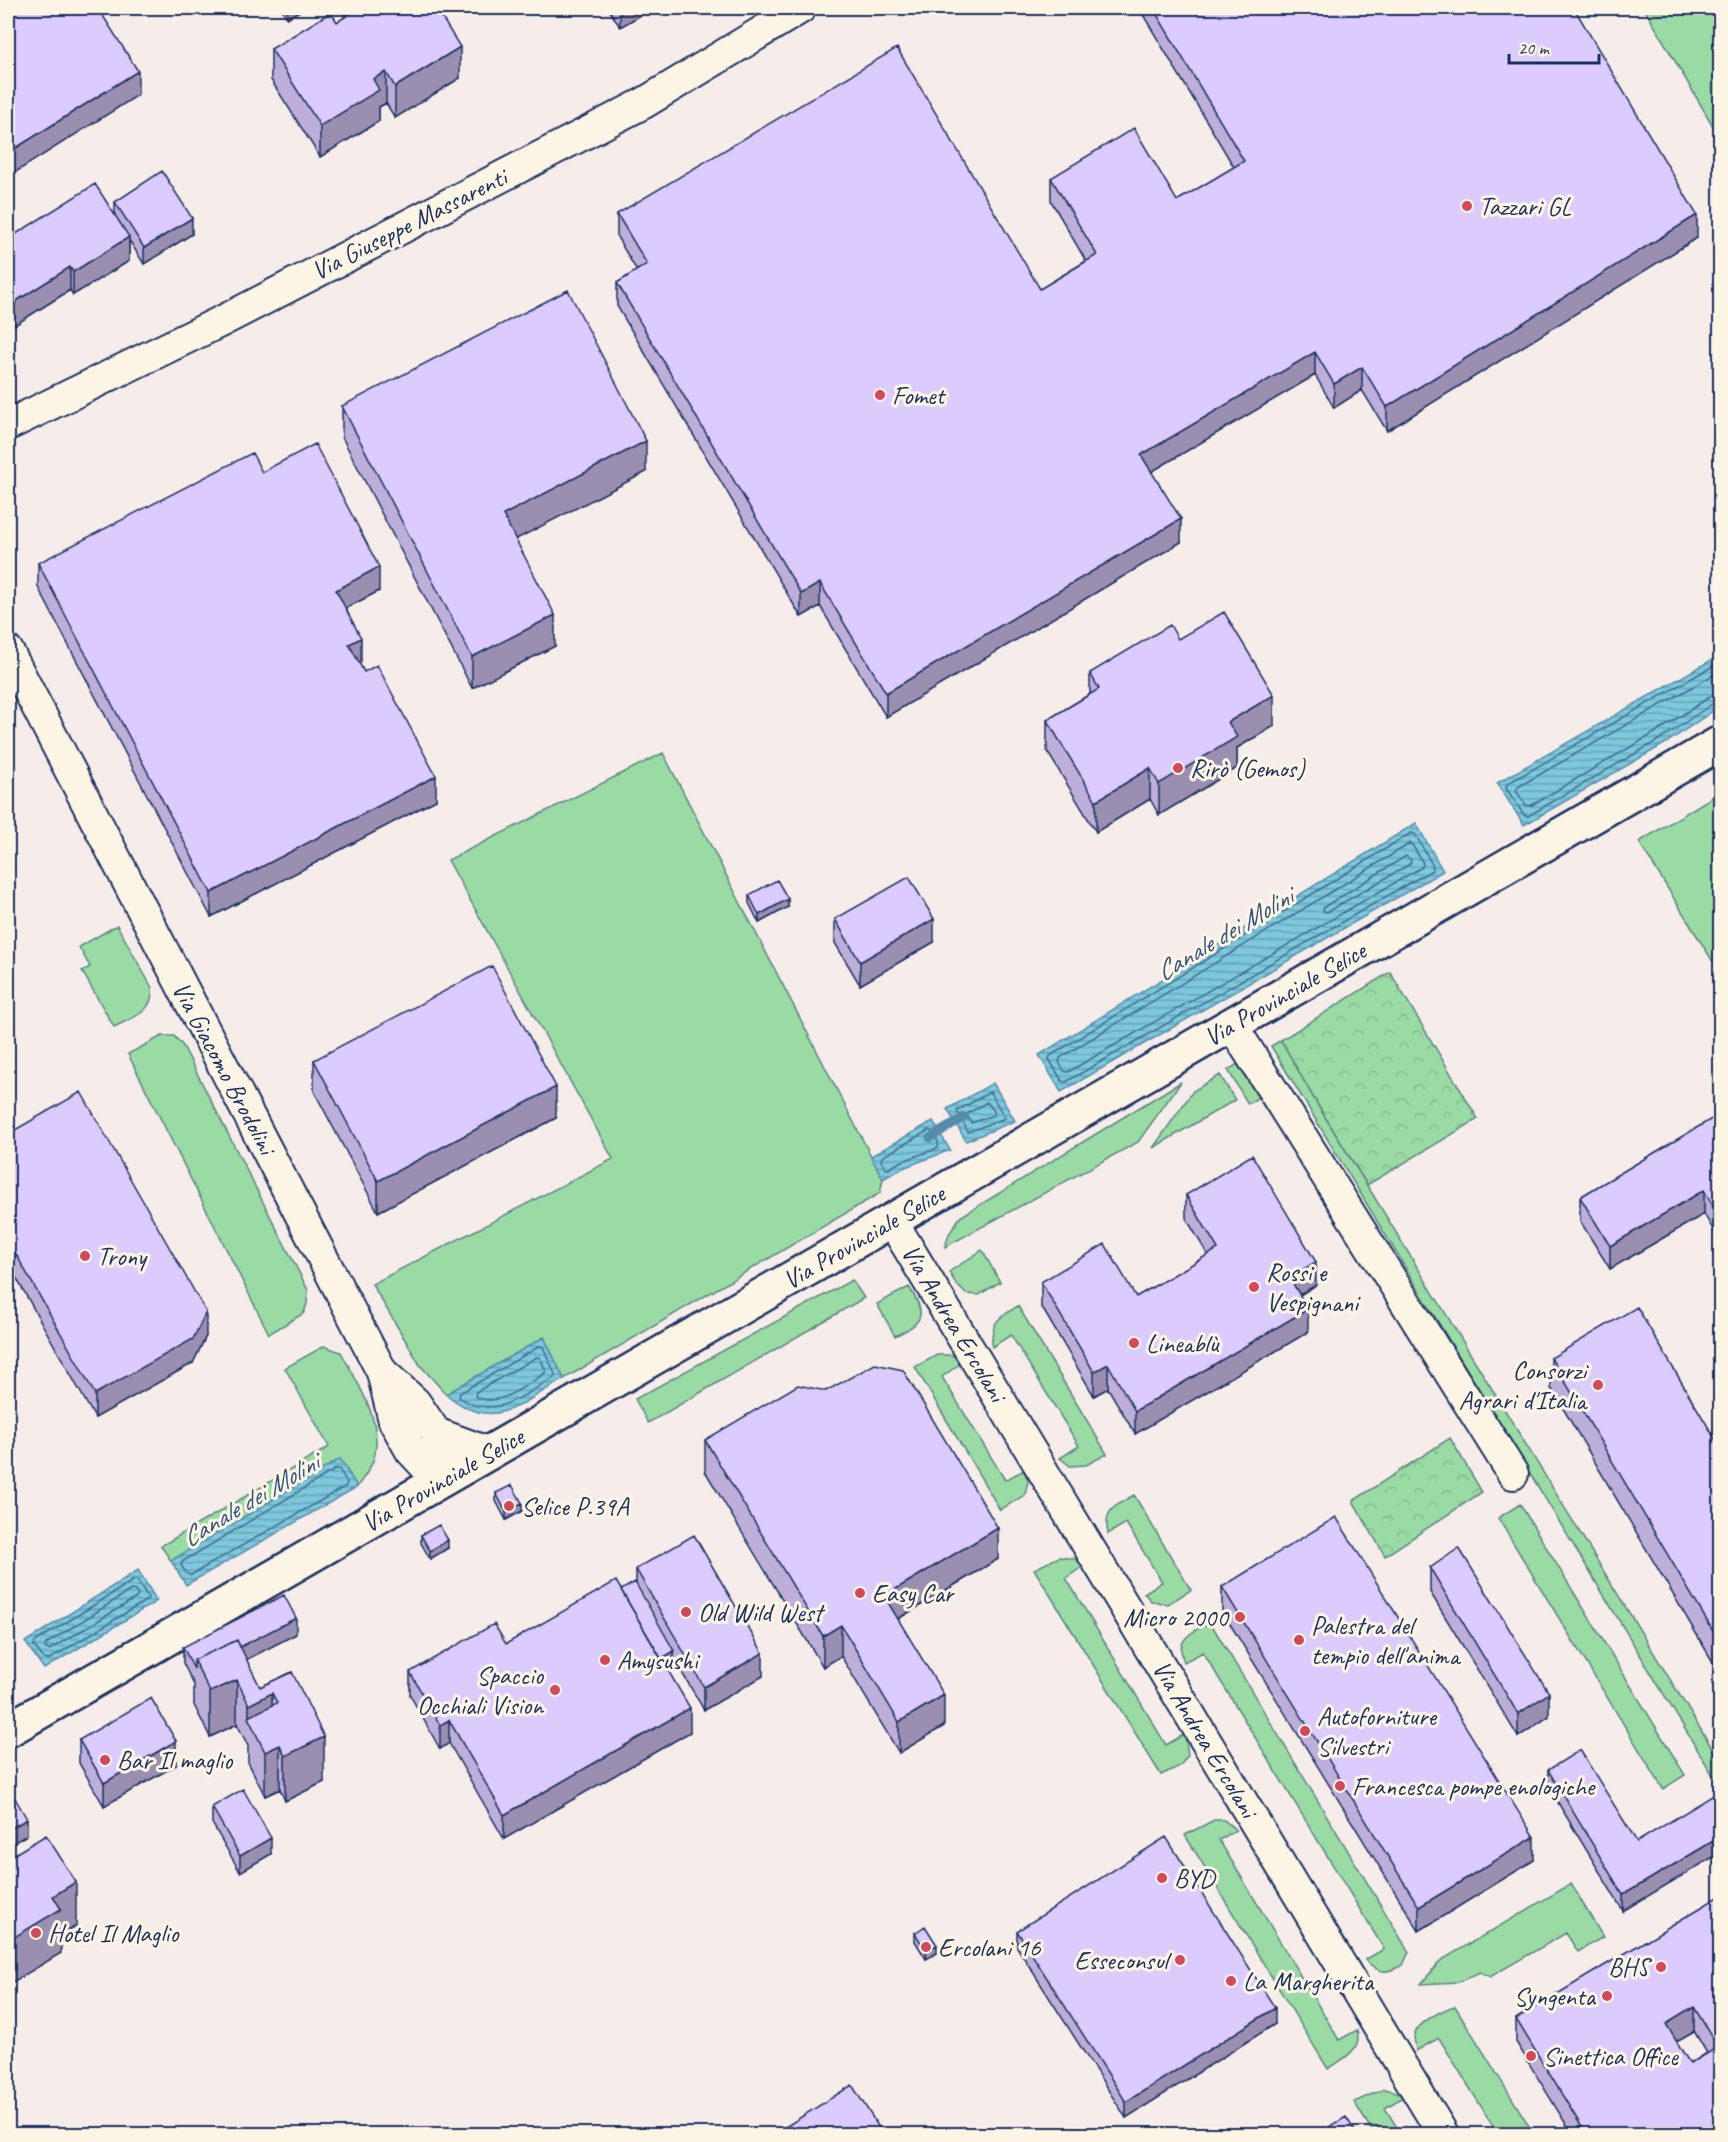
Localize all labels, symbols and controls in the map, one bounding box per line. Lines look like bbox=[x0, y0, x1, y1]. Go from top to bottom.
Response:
scale bar bbox=[1509, 27, 1599, 65]
text: 20 m bbox=[1518, 37, 1551, 59]
street label: Via Giuseppe Massarenti bbox=[306, 159, 515, 287]
place label: Tazzari GL bbox=[1479, 190, 1572, 223]
marker: Tazzari GL bbox=[1460, 199, 1474, 213]
place label: Fomet bbox=[892, 379, 946, 412]
marker: Fomet bbox=[873, 388, 887, 402]
place label: Rirò (Gemos) bbox=[1190, 752, 1306, 785]
marker: Rirò (Gemos) bbox=[1171, 761, 1185, 775]
water label: Canale dei Molini bbox=[1149, 877, 1304, 988]
street label: Via Provinciale Selice bbox=[1198, 933, 1374, 1054]
street label: Via Giacomo Brodolini bbox=[165, 976, 285, 1163]
street label: Via Provinciale Selice bbox=[777, 1176, 953, 1297]
street label: Via Andrea Ercolani bbox=[894, 1238, 1015, 1410]
place label: Trony bbox=[97, 1240, 148, 1273]
marker: Trony bbox=[78, 1249, 92, 1263]
place label: Rossi e Vespignani bbox=[1266, 1256, 1361, 1319]
marker: Rossi e Vespignani bbox=[1247, 1280, 1261, 1294]
place label: Lineablù bbox=[1146, 1327, 1220, 1360]
marker: Lineablù bbox=[1127, 1336, 1141, 1350]
place label: Consorzi Agrari d'Italia bbox=[1459, 1354, 1589, 1417]
marker: Consorzi Agrari d'Italia bbox=[1591, 1378, 1605, 1392]
street label: Via Provinciale Selice bbox=[356, 1419, 532, 1540]
water label: Canale dei Molini bbox=[175, 1443, 330, 1554]
place label: Selice P.39A bbox=[521, 1490, 631, 1523]
marker: Selice P.39A bbox=[502, 1499, 516, 1513]
place label: Easy Car bbox=[872, 1577, 956, 1610]
marker: Easy Car bbox=[853, 1586, 867, 1600]
place label: Old Wild West bbox=[698, 1596, 826, 1629]
place label: Micro 2000 bbox=[1123, 1601, 1230, 1634]
marker: Old Wild West bbox=[679, 1605, 693, 1619]
place label: Palestra del tempio dell'anima bbox=[1311, 1609, 1461, 1672]
marker: Micro 2000 bbox=[1233, 1610, 1247, 1624]
marker: Palestra del tempio dell'anima bbox=[1292, 1633, 1306, 1647]
place label: Amysushi bbox=[617, 1644, 701, 1677]
marker: Amysushi bbox=[598, 1653, 612, 1667]
street label: Via Andrea Ercolani bbox=[1145, 1654, 1266, 1826]
place label: Spaccio Occhiali Vision bbox=[417, 1659, 545, 1722]
marker: Spaccio Occhiali Vision bbox=[548, 1683, 562, 1697]
place label: Autoforniture Silvestri bbox=[1317, 1700, 1437, 1763]
marker: Autoforniture Silvestri bbox=[1298, 1724, 1312, 1738]
place label: Bar Il maglio bbox=[117, 1744, 234, 1777]
marker: Bar Il maglio bbox=[98, 1753, 112, 1767]
place label: Francesca pompe enologiche bbox=[1352, 1770, 1597, 1803]
marker: Francesca pompe enologiche bbox=[1333, 1779, 1347, 1793]
place label: BYD bbox=[1174, 1862, 1217, 1895]
marker: BYD bbox=[1155, 1871, 1169, 1885]
place label: Hotel Il Maglio bbox=[48, 1917, 180, 1950]
marker: Hotel Il Maglio bbox=[29, 1926, 43, 1940]
place label: Ercolani 16 bbox=[938, 1931, 1042, 1964]
marker: Ercolani 16 bbox=[919, 1940, 933, 1954]
place label: Esseconsul bbox=[1075, 1944, 1173, 1977]
place label: BHS bbox=[1608, 1951, 1653, 1984]
marker: Esseconsul bbox=[1173, 1953, 1187, 1967]
marker: BHS bbox=[1654, 1960, 1668, 1974]
place label: La Margherita bbox=[1243, 1965, 1375, 1998]
marker: La Margherita bbox=[1224, 1974, 1238, 1988]
place label: Syngenta bbox=[1514, 1980, 1597, 2013]
marker: Syngenta bbox=[1600, 1989, 1614, 2003]
place label: Sinettica Office bbox=[1543, 2040, 1679, 2073]
marker: Sinettica Office bbox=[1524, 2049, 1538, 2063]

